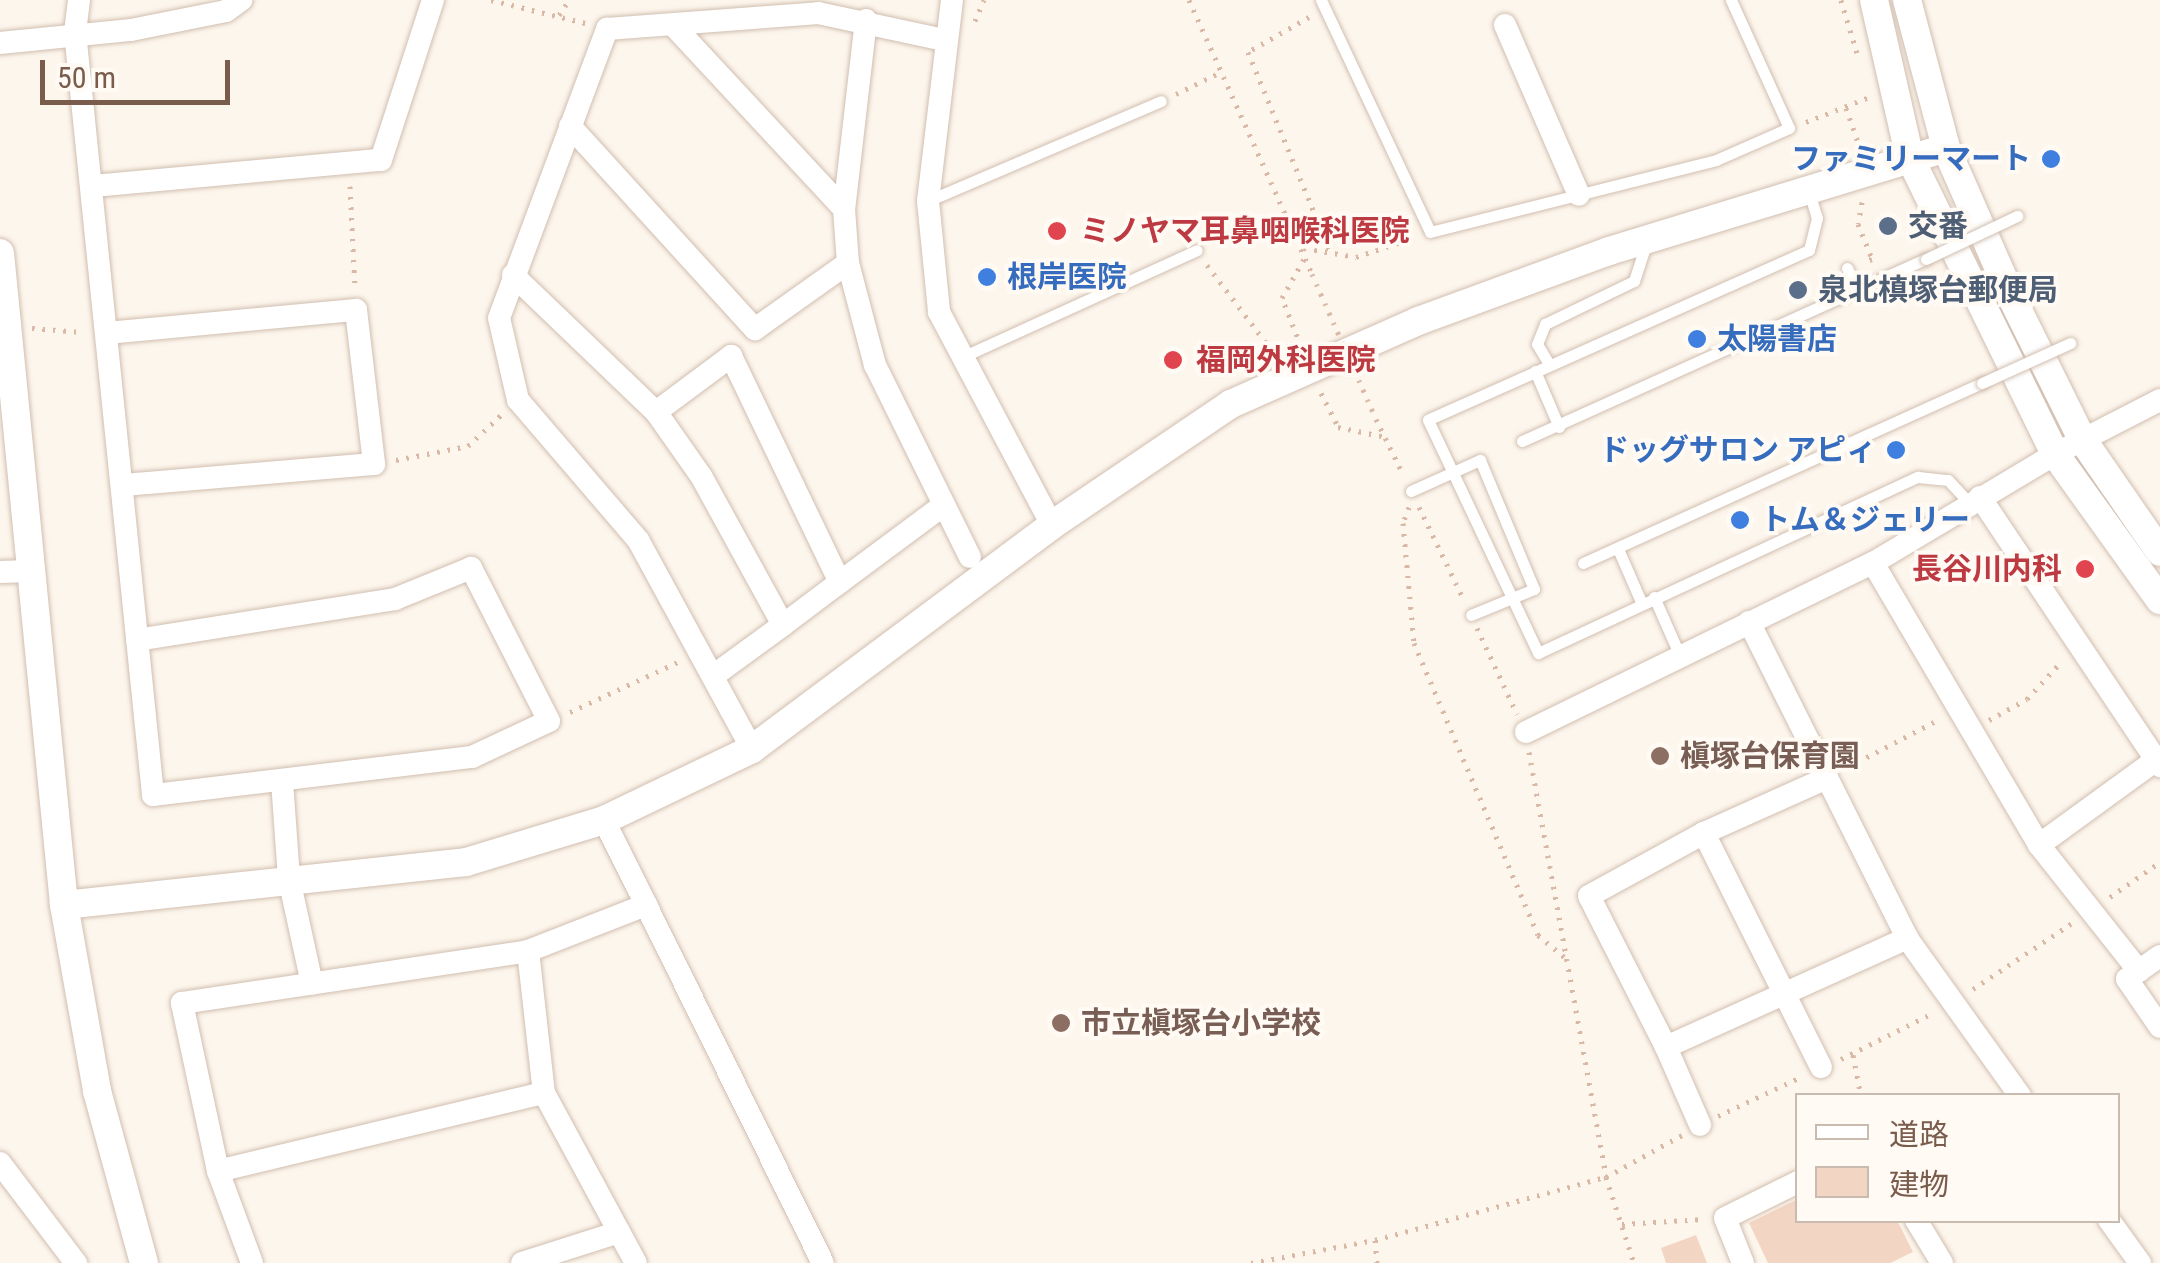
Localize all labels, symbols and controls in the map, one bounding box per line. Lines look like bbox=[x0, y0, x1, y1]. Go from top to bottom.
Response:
scale bar bbox=[45, 40, 235, 102]
text: 50 m bbox=[57, 60, 116, 95]
place label: ファミリーマート bbox=[1791, 141, 2031, 177]
marker: ファミリーマート bbox=[2040, 148, 2062, 170]
place label: 交番 bbox=[1908, 208, 1968, 244]
place label: ミノヤマ耳鼻咽喉科医院 bbox=[1080, 213, 1410, 249]
marker: 交番 bbox=[1877, 215, 1899, 237]
marker: ミノヤマ耳鼻咽喉科医院 bbox=[1044, 218, 1070, 244]
place label: 根岸医院 bbox=[1007, 259, 1127, 295]
marker: 根岸医院 bbox=[976, 266, 998, 288]
place label: 泉北槙塚台郵便局 bbox=[1818, 272, 2058, 308]
marker: 泉北槙塚台郵便局 bbox=[1787, 279, 1809, 301]
place label: 太陽書店 bbox=[1717, 321, 1837, 357]
marker: 太陽書店 bbox=[1686, 328, 1708, 350]
place label: 福岡外科医院 bbox=[1196, 342, 1376, 378]
marker: 福岡外科医院 bbox=[1160, 347, 1186, 373]
place label: ドッグサロン アピィ bbox=[1599, 432, 1876, 468]
marker: ドッグサロン アピィ bbox=[1885, 439, 1907, 461]
place label: トム＆ジェリー bbox=[1760, 502, 1970, 538]
marker: トム＆ジェリー bbox=[1729, 509, 1751, 531]
place label: 長谷川内科 bbox=[1912, 551, 2062, 587]
marker: 長谷川内科 bbox=[2072, 556, 2098, 582]
place label: 槇塚台保育園 bbox=[1680, 738, 1860, 774]
marker: 槇塚台保育園 bbox=[1649, 745, 1671, 767]
place label: 市立槇塚台小学校 bbox=[1081, 1005, 1321, 1041]
marker: 市立槇塚台小学校 bbox=[1050, 1012, 1072, 1034]
legend bbox=[1795, 1093, 2120, 1223]
text: 道路 bbox=[1889, 1117, 1949, 1152]
text: 建物 bbox=[1889, 1167, 1949, 1202]

